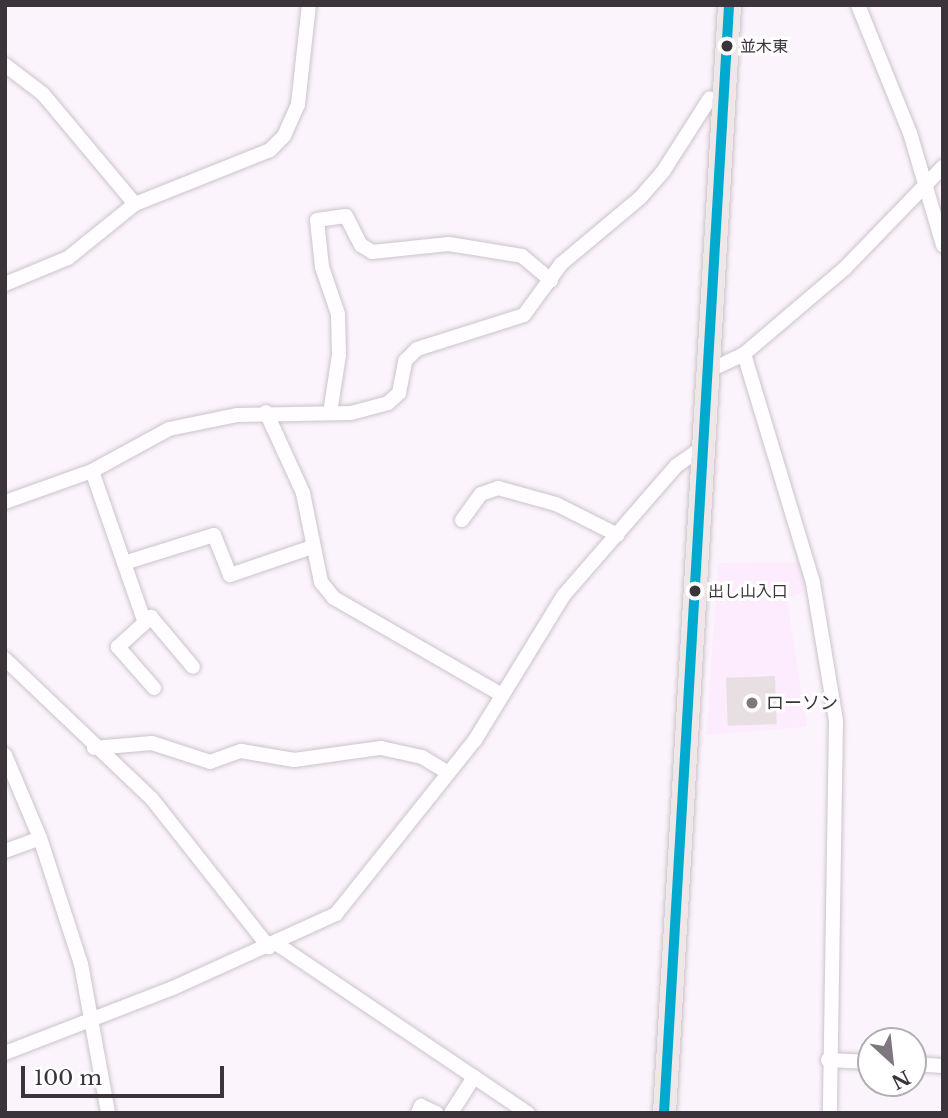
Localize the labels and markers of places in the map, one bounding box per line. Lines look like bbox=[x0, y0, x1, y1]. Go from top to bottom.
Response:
place label: 並木東 bbox=[740, 36, 788, 56]
marker: 並木東 bbox=[720, 39, 734, 53]
place label: 出し山入口 bbox=[708, 581, 788, 601]
marker: 出し山入口 bbox=[688, 584, 702, 598]
place label: ローソン bbox=[766, 692, 838, 714]
marker: ローソン bbox=[744, 695, 760, 711]

